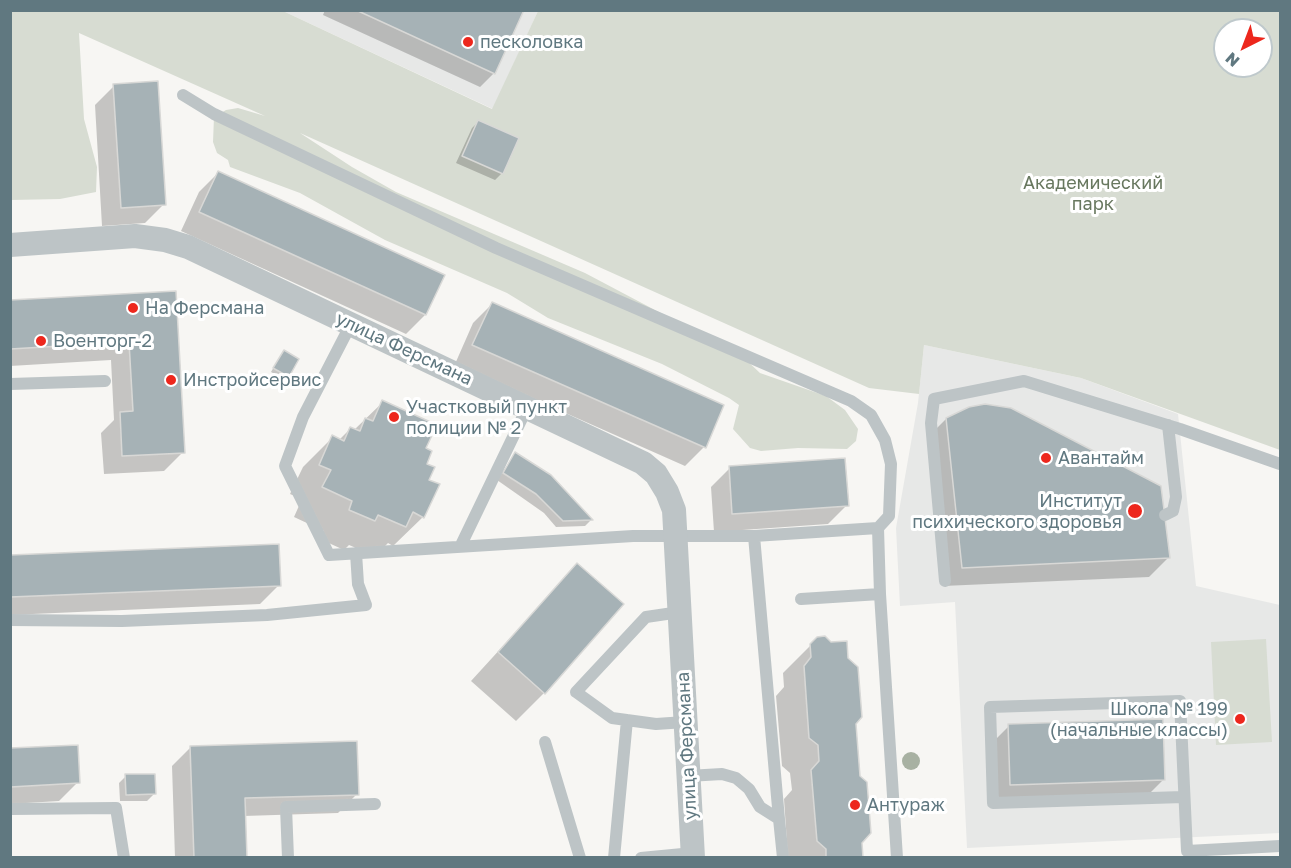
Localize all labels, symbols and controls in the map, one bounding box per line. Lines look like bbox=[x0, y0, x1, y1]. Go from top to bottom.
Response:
north arrow bbox=[1213, 18, 1273, 78]
place label: песколовка bbox=[480, 31, 583, 53]
marker: песколовка bbox=[461, 35, 475, 49]
text: N bbox=[1221, 48, 1244, 71]
park label: Академический парк bbox=[1023, 172, 1163, 214]
place label: На Ферсмана bbox=[145, 297, 264, 319]
marker: На Ферсмана bbox=[126, 301, 140, 315]
street label: улица Ферсмана bbox=[332, 308, 476, 390]
place label: Военторг-2 bbox=[53, 330, 152, 352]
marker: Военторг-2 bbox=[34, 334, 48, 348]
place label: Инстройсервис bbox=[183, 369, 321, 391]
marker: Инстройсервис bbox=[164, 373, 178, 387]
place label: Участковый пункт полиции № 2 bbox=[406, 396, 567, 438]
marker: Участковый пункт полиции № 2 bbox=[387, 410, 401, 424]
place label: Авантайм bbox=[1058, 447, 1144, 469]
marker: Авантайм bbox=[1039, 451, 1053, 465]
place label: Институт психического здоровья bbox=[912, 490, 1122, 532]
marker: Институт психического здоровья bbox=[1126, 502, 1144, 520]
street label: улица Ферсмана bbox=[672, 671, 702, 821]
place label: Школа № 199 (начальные классы) bbox=[1050, 698, 1228, 740]
marker: Школа № 199 (начальные классы) bbox=[1233, 712, 1247, 726]
place label: Антураж bbox=[867, 794, 945, 816]
marker: Антураж bbox=[848, 798, 862, 812]

